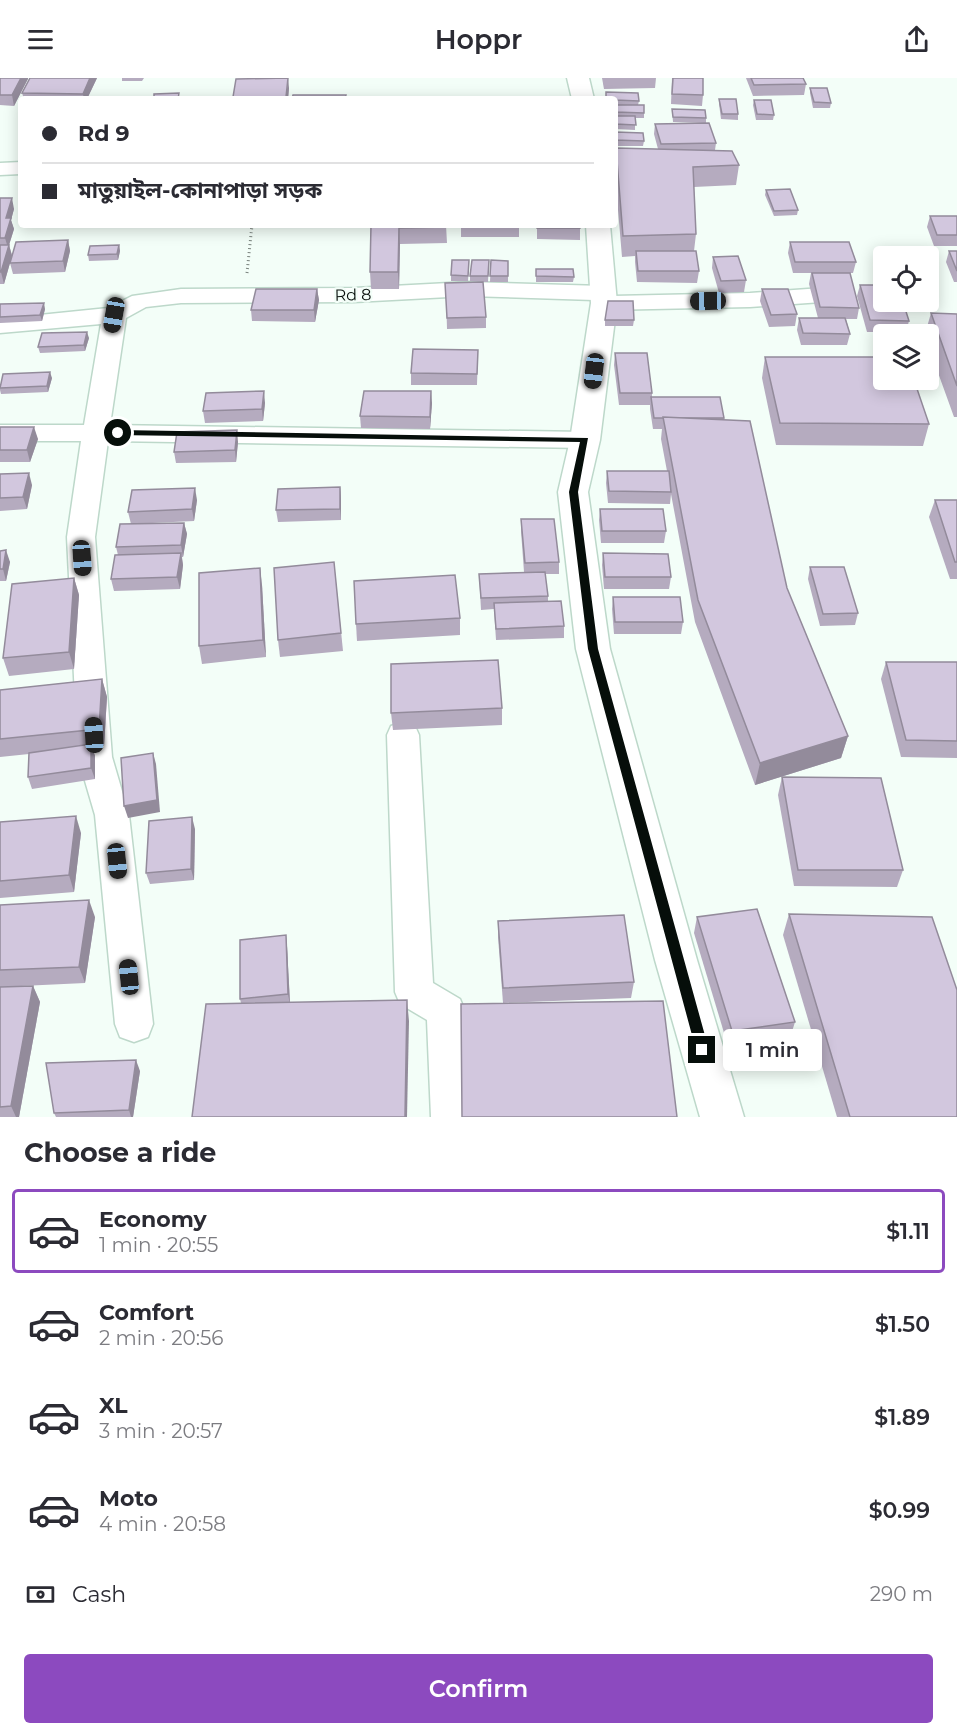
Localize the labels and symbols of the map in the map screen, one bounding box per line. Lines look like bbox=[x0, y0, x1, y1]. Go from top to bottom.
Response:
street label: Rd 8 bbox=[334, 285, 372, 305]
car bbox=[690, 292, 726, 310]
car bbox=[102, 296, 126, 334]
car bbox=[583, 352, 605, 390]
route start bbox=[104, 419, 131, 446]
car bbox=[72, 539, 92, 577]
car bbox=[84, 717, 104, 753]
car bbox=[106, 842, 128, 880]
car bbox=[118, 958, 140, 996]
callout: 1 min bbox=[723, 1029, 822, 1071]
route end bbox=[688, 1036, 715, 1063]

